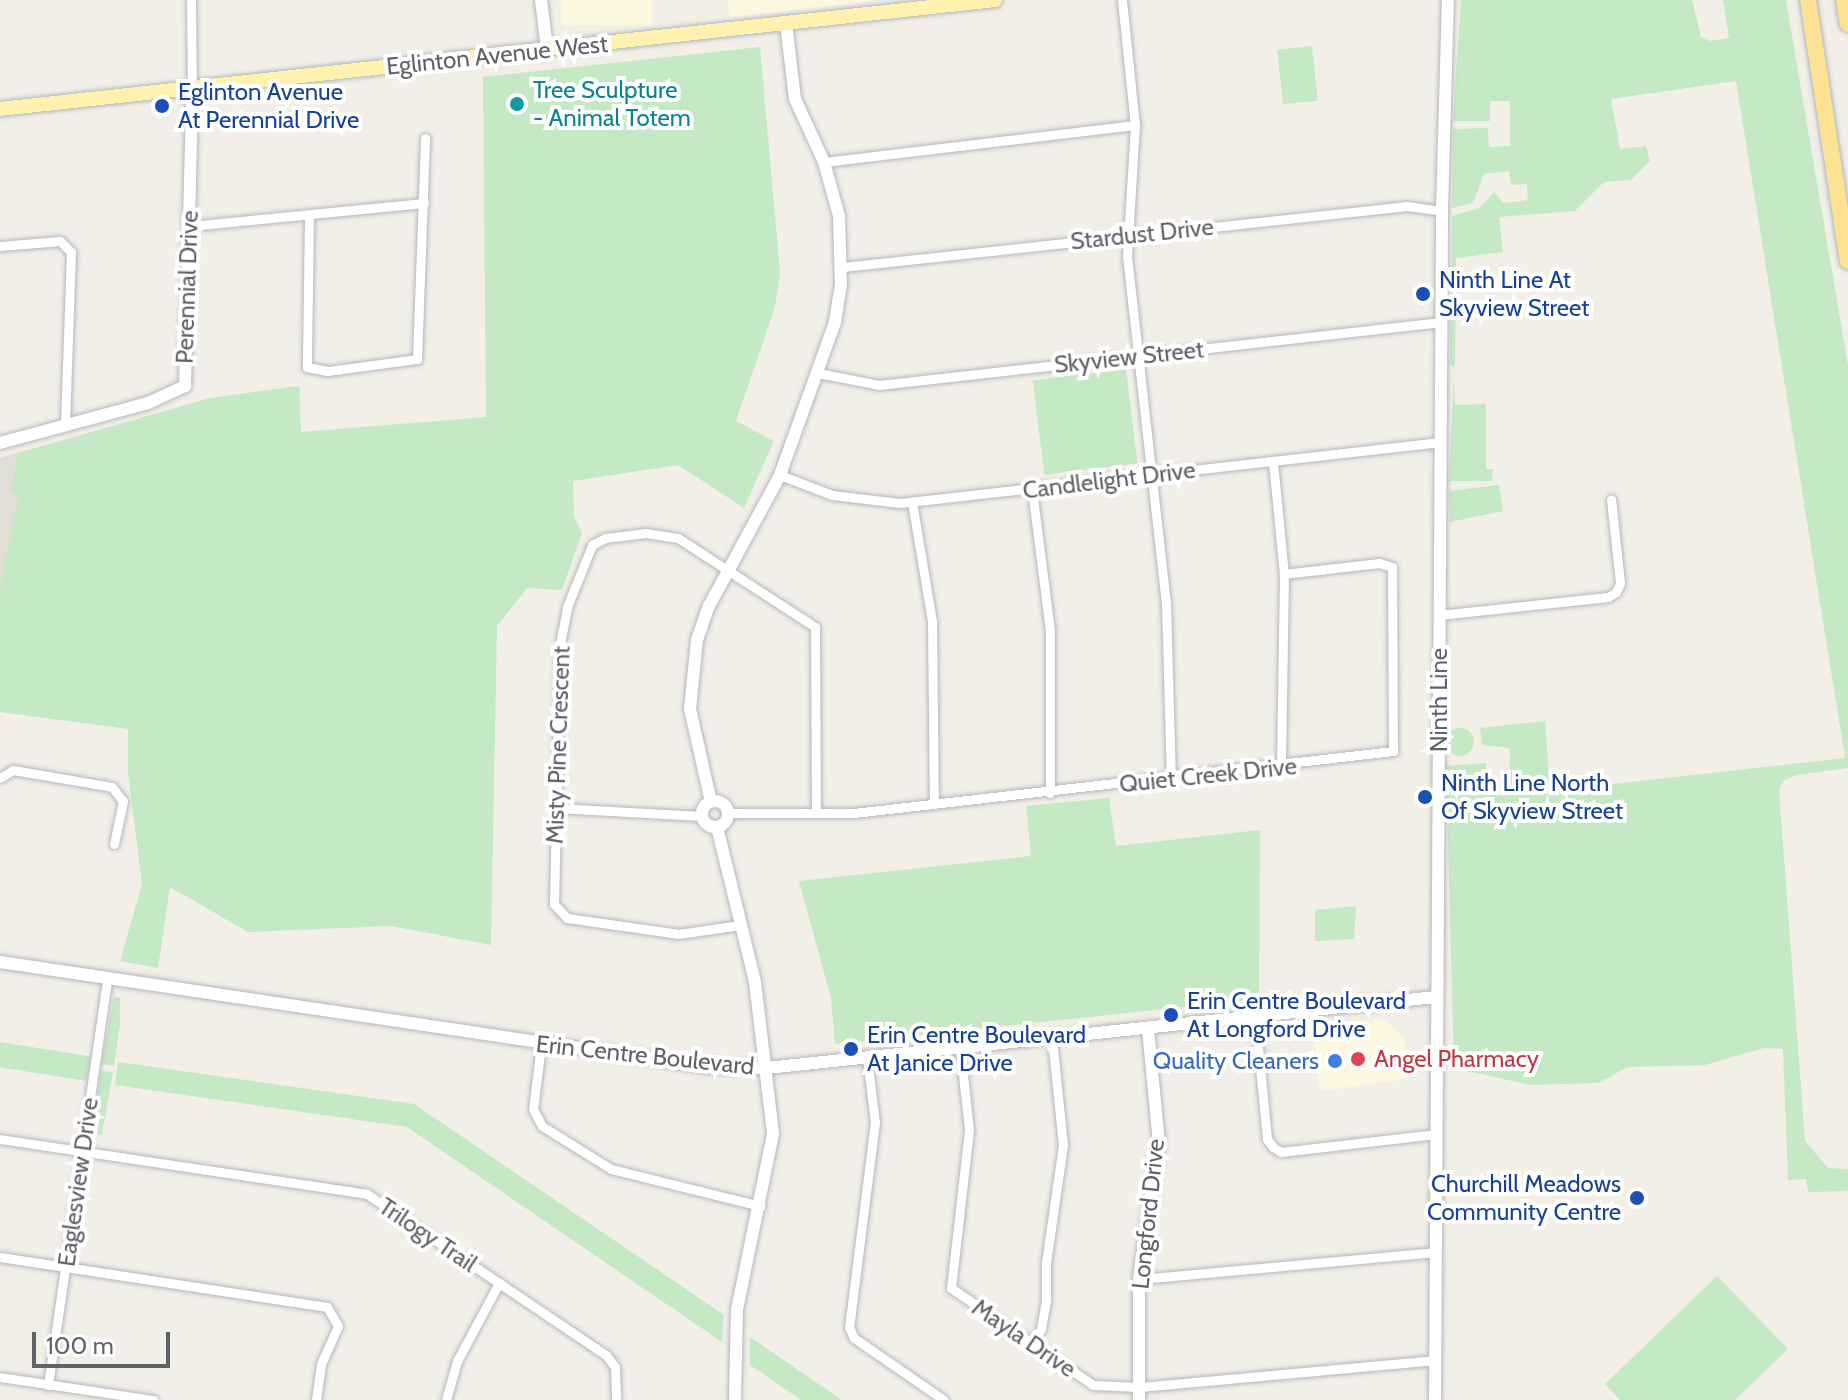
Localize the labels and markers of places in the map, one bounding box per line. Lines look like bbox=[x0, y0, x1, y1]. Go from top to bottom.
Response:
place label: Tree Sculpture - Animal Totem bbox=[533, 76, 691, 132]
place label: Eglinton Avenue At Perennial Drive bbox=[178, 78, 359, 134]
marker: Tree Sculpture - Animal Totem bbox=[508, 95, 526, 113]
marker: Eglinton Avenue At Perennial Drive bbox=[153, 97, 171, 115]
place label: Ninth Line At Skyview Street bbox=[1439, 266, 1589, 322]
marker: Ninth Line At Skyview Street bbox=[1414, 285, 1432, 303]
place label: Ninth Line North Of Skyview Street bbox=[1441, 769, 1623, 825]
marker: Ninth Line North Of Skyview Street bbox=[1416, 788, 1434, 806]
place label: Erin Centre Boulevard At Longford Drive bbox=[1187, 987, 1406, 1043]
marker: Erin Centre Boulevard At Longford Drive bbox=[1162, 1006, 1180, 1024]
place label: Erin Centre Boulevard At Janice Drive bbox=[867, 1021, 1086, 1077]
marker: Erin Centre Boulevard At Janice Drive bbox=[842, 1040, 860, 1058]
place label: Angel Pharmacy bbox=[1374, 1045, 1539, 1073]
place label: Quality Cleaners bbox=[1153, 1047, 1319, 1075]
marker: Angel Pharmacy bbox=[1349, 1050, 1367, 1068]
marker: Quality Cleaners bbox=[1326, 1052, 1344, 1070]
place label: Churchill Meadows Community Centre bbox=[1427, 1170, 1621, 1226]
marker: Churchill Meadows Community Centre bbox=[1628, 1189, 1646, 1207]

